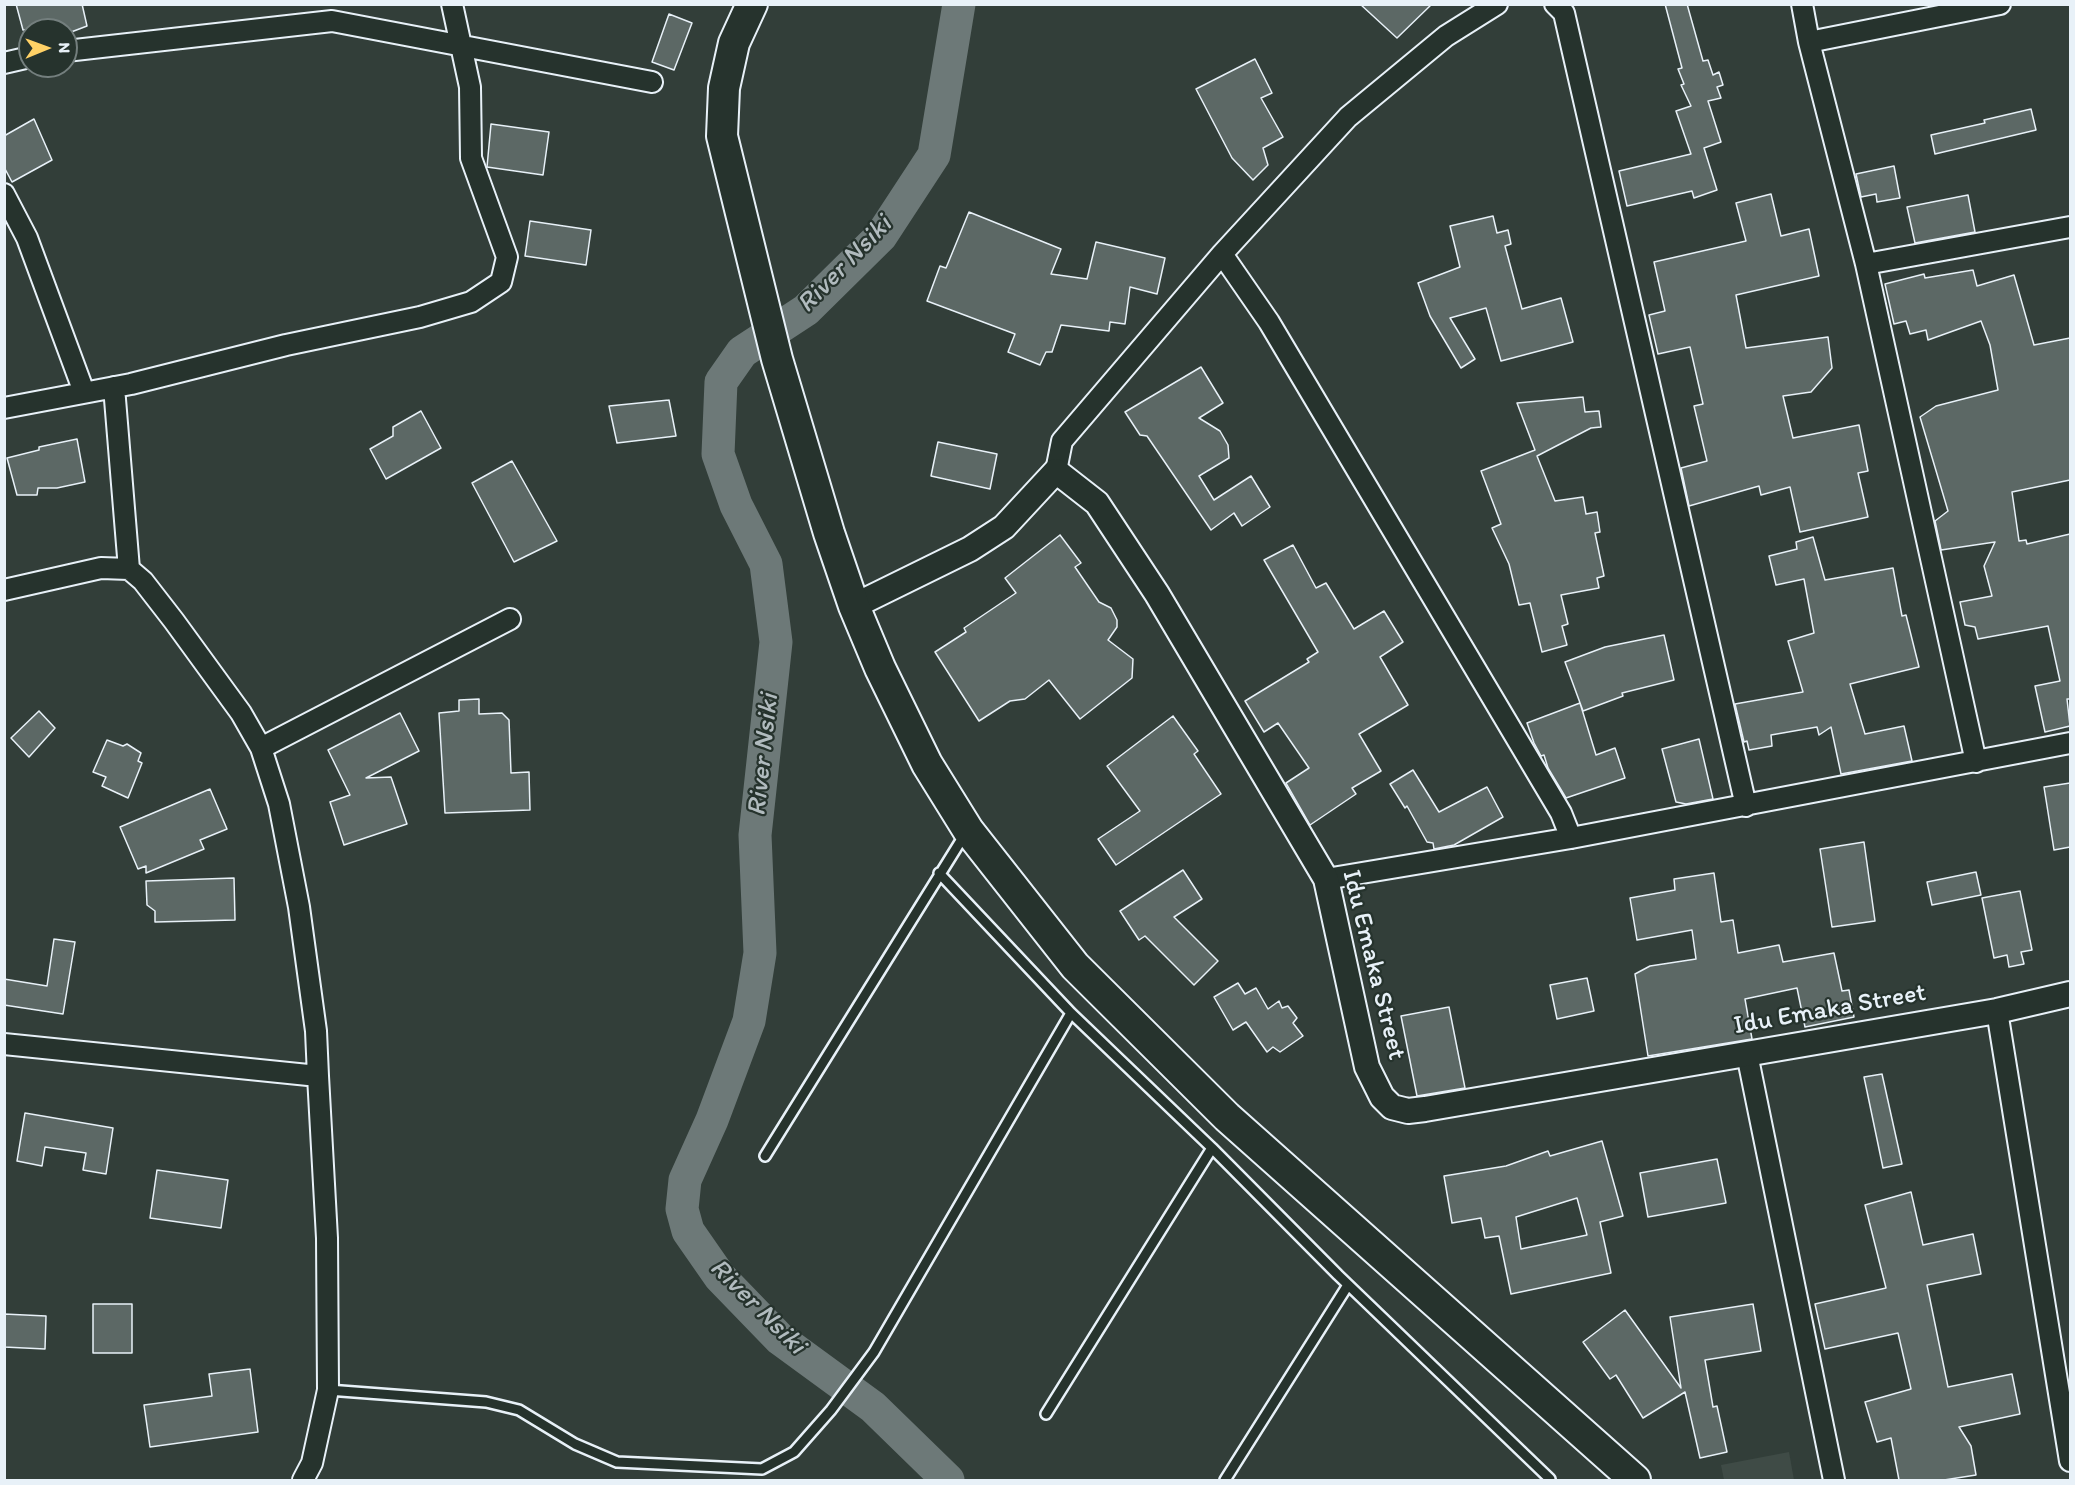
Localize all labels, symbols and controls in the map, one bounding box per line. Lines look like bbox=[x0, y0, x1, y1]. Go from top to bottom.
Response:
north arrow bbox=[18, 18, 78, 78]
text: N bbox=[55, 42, 74, 53]
water label: River Nsiki bbox=[791, 210, 899, 320]
water label: River Nsiki bbox=[741, 692, 787, 818]
street label: Idu Emaka Street bbox=[1334, 867, 1412, 1063]
street label: Idu Emaka Street bbox=[1731, 978, 1929, 1042]
water label: River Nsiki bbox=[702, 1252, 812, 1362]

